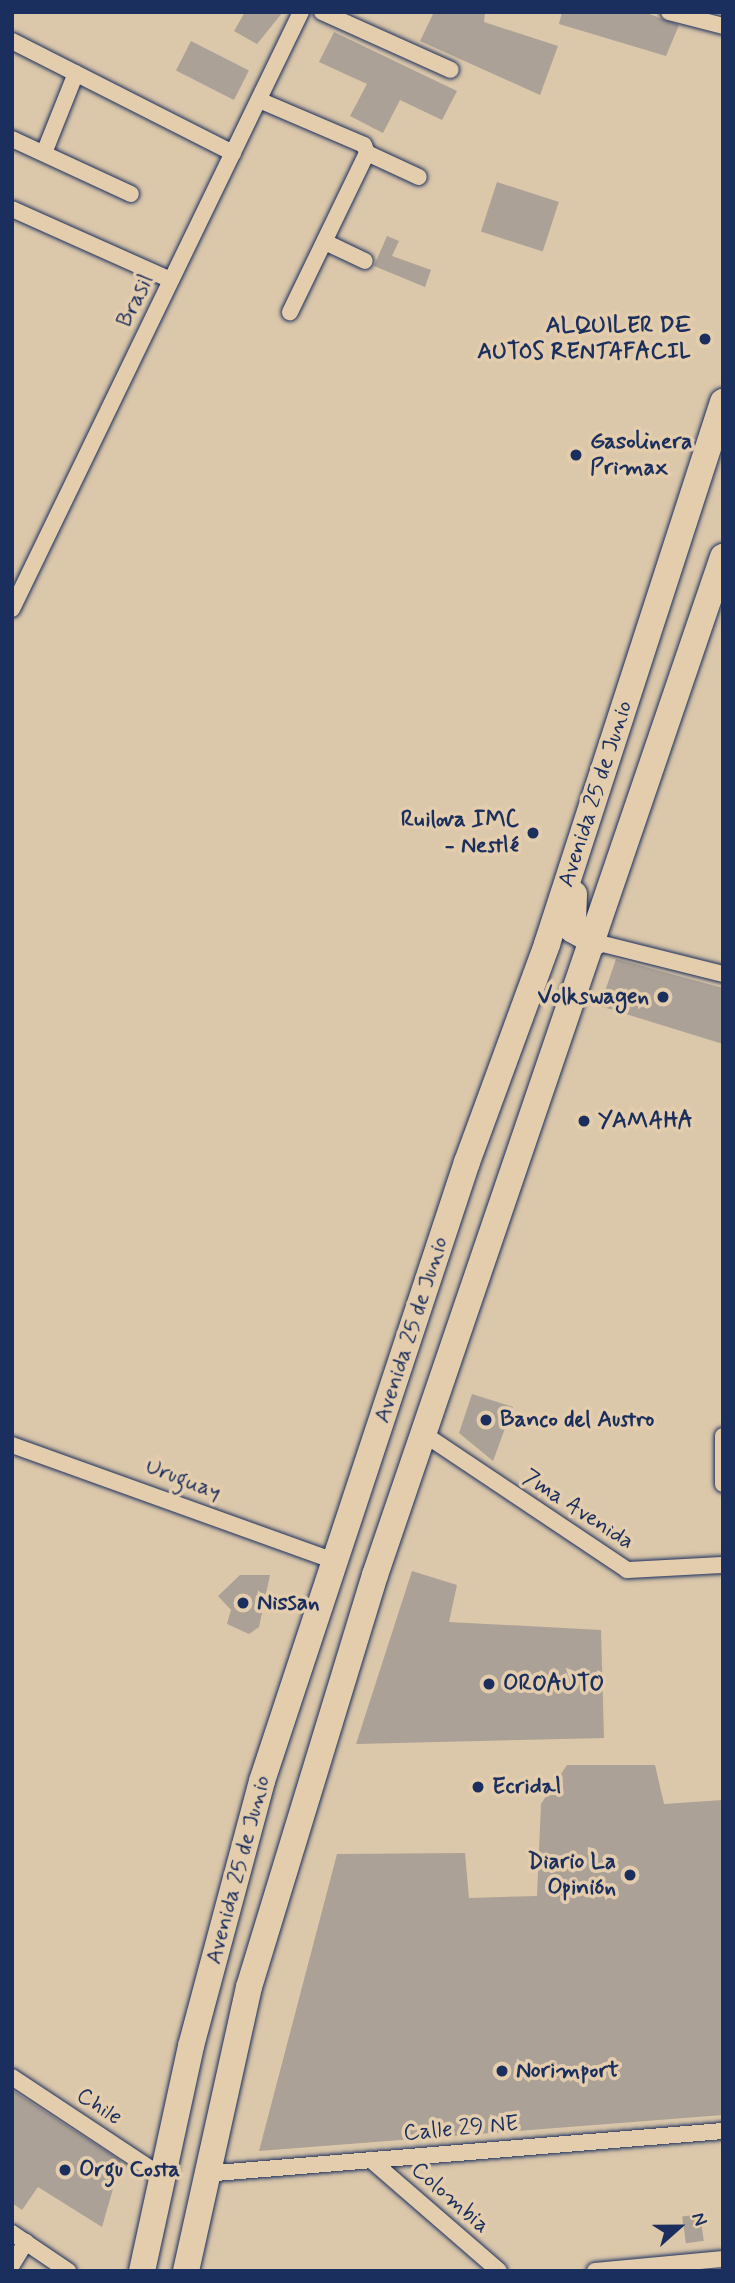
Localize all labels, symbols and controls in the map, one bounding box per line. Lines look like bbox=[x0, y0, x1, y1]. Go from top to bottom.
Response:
street label: Brasil bbox=[111, 270, 161, 332]
place label: ALQUILER DE AUTOS RENTAFACIL bbox=[481, 312, 691, 366]
marker: ALQUILER DE AUTOS RENTAFACIL bbox=[697, 331, 713, 347]
place label: Gasolinera Primax bbox=[590, 428, 692, 482]
marker: Gasolinera Primax bbox=[568, 447, 584, 463]
street label: Avenida 25 de Junio bbox=[553, 698, 639, 890]
place label: Ruilova IMC - Nestlé bbox=[402, 806, 519, 860]
marker: Ruilova IMC - Nestlé bbox=[525, 825, 541, 841]
place label: Volkswagen bbox=[537, 983, 649, 1011]
marker: Volkswagen bbox=[655, 989, 671, 1005]
place label: YAMAHA bbox=[598, 1107, 693, 1135]
marker: YAMAHA bbox=[576, 1113, 592, 1129]
street label: Avenida 25 de Junio bbox=[369, 1234, 455, 1426]
place label: Banco del Austro bbox=[500, 1406, 655, 1434]
marker: Banco del Austro bbox=[478, 1412, 494, 1428]
street label: Uruguay bbox=[141, 1453, 225, 1507]
street label: 7ma Avenida bbox=[517, 1464, 639, 1556]
place label: Nissan bbox=[257, 1589, 320, 1617]
marker: Nissan bbox=[235, 1595, 251, 1611]
place label: OROAUTO bbox=[503, 1670, 604, 1698]
marker: OROAUTO bbox=[481, 1676, 497, 1692]
street label: Avenida 25 de Junio bbox=[201, 1773, 277, 1967]
place label: Ecridal bbox=[492, 1773, 561, 1801]
marker: Ecridal bbox=[470, 1779, 486, 1795]
place label: Diario La Opinión bbox=[527, 1848, 616, 1902]
marker: Diario La Opinión bbox=[622, 1867, 638, 1883]
place label: Norimport bbox=[516, 2057, 619, 2085]
marker: Norimport bbox=[494, 2063, 510, 2079]
street label: Chile bbox=[71, 2082, 127, 2132]
street label: Calle 29 NE bbox=[402, 2110, 520, 2148]
place label: Orgu Costa bbox=[79, 2156, 183, 2184]
street label: Colombia bbox=[405, 2156, 495, 2240]
marker: Orgu Costa bbox=[57, 2162, 73, 2178]
north arrow bbox=[644, 2192, 714, 2262]
text: N bbox=[685, 2209, 713, 2230]

